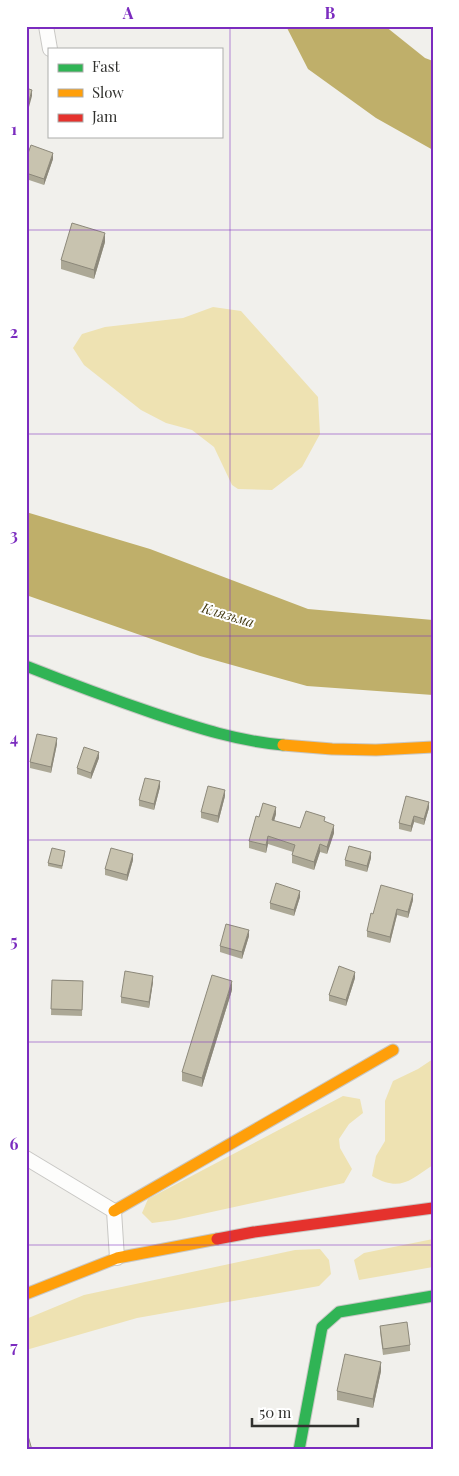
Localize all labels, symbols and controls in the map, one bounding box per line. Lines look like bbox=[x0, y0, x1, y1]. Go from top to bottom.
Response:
text: A bbox=[122, 2, 134, 23]
text: B bbox=[325, 2, 336, 23]
legend bbox=[48, 48, 222, 138]
text: Fast bbox=[92, 56, 121, 76]
text: Slow bbox=[92, 82, 124, 102]
text: Jam bbox=[91, 106, 118, 126]
text: 1 bbox=[11, 118, 17, 139]
text: 2 bbox=[10, 321, 18, 342]
text: 3 bbox=[10, 524, 18, 545]
water label: Клязьма bbox=[199, 597, 257, 631]
text: 4 bbox=[10, 727, 18, 748]
text: 5 bbox=[10, 930, 18, 951]
text: 6 bbox=[10, 1133, 19, 1154]
text: 7 bbox=[10, 1336, 18, 1357]
scale bar bbox=[252, 1396, 358, 1428]
text: 50 m bbox=[259, 1402, 292, 1422]

